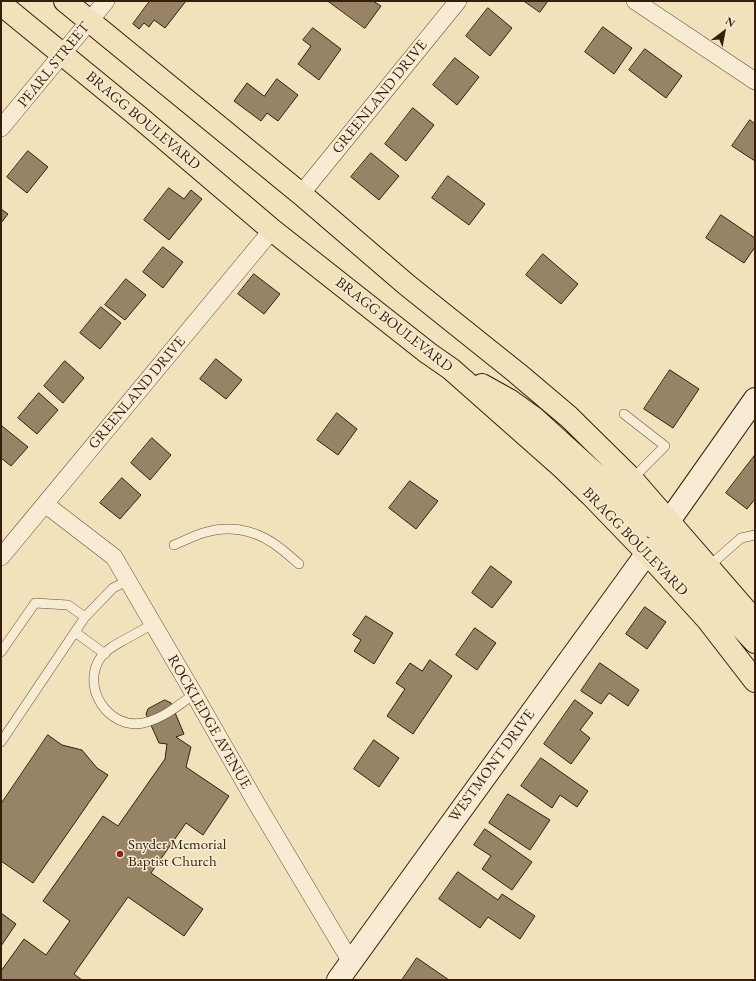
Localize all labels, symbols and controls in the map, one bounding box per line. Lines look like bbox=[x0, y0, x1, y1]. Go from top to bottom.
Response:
north arrow bbox=[704, 12, 744, 52]
text: N bbox=[723, 14, 738, 30]
street label: PEARL STREET bbox=[14, 19, 94, 111]
street label: GREENLAND DRIVE bbox=[329, 36, 431, 158]
street label: BRAGG BOULEVARD bbox=[82, 68, 204, 174]
street label: BRAGG BOULEVARD bbox=[332, 274, 456, 376]
street label: GREENLAND DRIVE bbox=[85, 333, 189, 453]
street label: BRAGG BOULEVARD bbox=[579, 484, 691, 600]
street label: ROCKLEDGE AVENUE bbox=[163, 652, 255, 792]
street label: WESTMONT DRIVE bbox=[445, 706, 539, 826]
place label: Snyder Memorial Baptist Church bbox=[128, 836, 226, 871]
marker: Snyder Memorial Baptist Church bbox=[115, 849, 125, 859]

